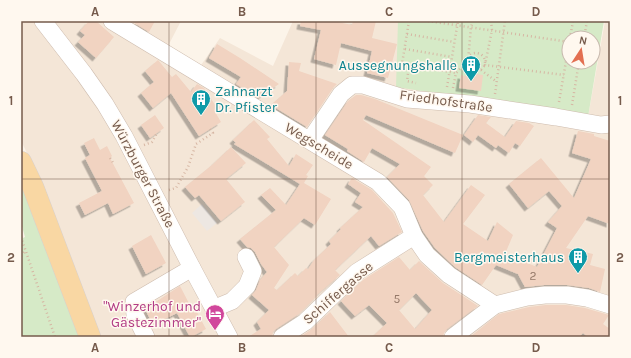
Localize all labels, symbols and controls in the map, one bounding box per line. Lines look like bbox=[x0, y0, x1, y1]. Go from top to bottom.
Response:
text: A bbox=[91, 4, 99, 19]
text: B bbox=[238, 4, 246, 19]
text: C bbox=[385, 4, 393, 19]
text: D bbox=[532, 4, 541, 19]
north arrow bbox=[561, 30, 601, 70]
text: N bbox=[578, 34, 588, 48]
building icon: Aussegnungshalle bbox=[460, 54, 482, 82]
place label: Aussegnungshalle bbox=[339, 57, 457, 74]
place label: Zahnarzt Dr. Pfister bbox=[215, 83, 278, 116]
street label: Friedhofstraße bbox=[398, 86, 494, 116]
building icon: Zahnarzt Dr. Pfister bbox=[190, 88, 212, 116]
text: 1 bbox=[9, 93, 13, 108]
text: 1 bbox=[618, 93, 622, 108]
street label: Würzburger Straße bbox=[107, 117, 179, 231]
street label: Wegscheide bbox=[282, 119, 356, 173]
building icon: Bergmeisterhaus bbox=[567, 246, 589, 274]
place label: Bergmeisterhaus bbox=[454, 249, 564, 266]
text: 2 bbox=[7, 250, 15, 265]
text: 2 bbox=[616, 250, 624, 265]
street label: Schiffergasse bbox=[299, 258, 377, 328]
house number: 2 bbox=[530, 269, 537, 283]
house number: 5 bbox=[394, 292, 401, 306]
place label: "Winzerhof und Gästezimmer" bbox=[103, 298, 201, 331]
hotel icon: "Winzerhof und Gästezimmer" bbox=[204, 303, 226, 331]
text: A bbox=[91, 340, 99, 355]
text: B bbox=[238, 340, 246, 355]
text: C bbox=[385, 340, 393, 355]
text: D bbox=[532, 340, 541, 355]

